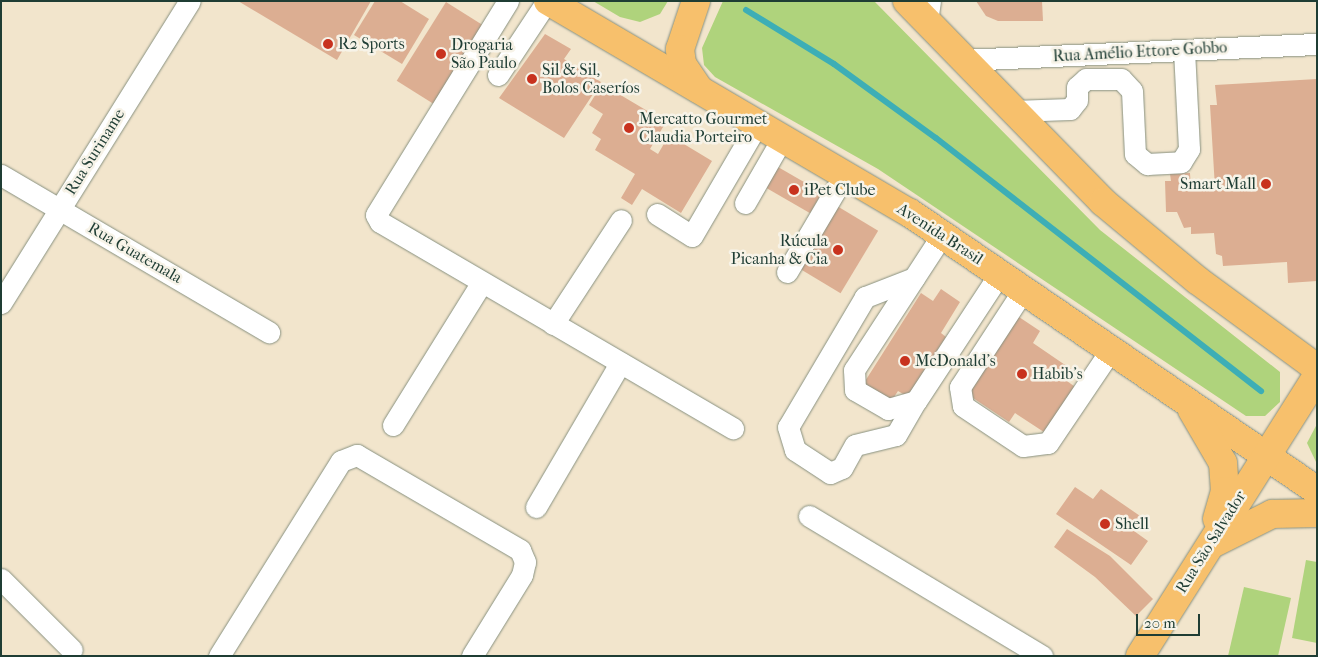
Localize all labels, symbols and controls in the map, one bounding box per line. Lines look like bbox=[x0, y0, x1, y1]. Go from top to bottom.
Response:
place label: R2 Sports bbox=[338, 34, 405, 54]
place label: Drogaria São Paulo bbox=[451, 35, 517, 73]
marker: R2 Sports bbox=[322, 38, 334, 50]
street label: Rua Amélio Ettore Gobbo bbox=[1052, 38, 1228, 66]
marker: Drogaria São Paulo bbox=[435, 48, 447, 60]
place label: Sil & Sil, Bolos Caseríos bbox=[542, 60, 640, 98]
marker: Sil & Sil, Bolos Caseríos bbox=[526, 73, 538, 85]
street label: Rua Suriname bbox=[61, 105, 129, 199]
place label: Mercatto Gourmet Claudia Porteiro bbox=[639, 109, 768, 147]
marker: Mercatto Gourmet Claudia Porteiro bbox=[623, 122, 635, 134]
place label: Smart Mall bbox=[1180, 174, 1256, 194]
marker: Smart Mall bbox=[1260, 178, 1272, 190]
place label: iPet Clube bbox=[804, 180, 875, 200]
marker: iPet Clube bbox=[788, 184, 800, 196]
street label: Avenida Brasil bbox=[893, 199, 987, 269]
street label: Rua Guatemala bbox=[85, 218, 185, 288]
place label: Rúcula Picanha & Cia bbox=[731, 231, 828, 269]
marker: Rúcula Picanha & Cia bbox=[832, 244, 844, 256]
place label: McDonald's bbox=[915, 351, 996, 371]
marker: McDonald's bbox=[899, 355, 911, 367]
place label: Habib's bbox=[1032, 364, 1083, 384]
marker: Habib's bbox=[1016, 368, 1028, 380]
street label: Rua São Salvador bbox=[1172, 487, 1250, 597]
place label: Shell bbox=[1115, 514, 1149, 534]
marker: Shell bbox=[1099, 518, 1111, 530]
scale bar bbox=[1138, 604, 1202, 636]
text: 20 m bbox=[1144, 614, 1176, 632]

